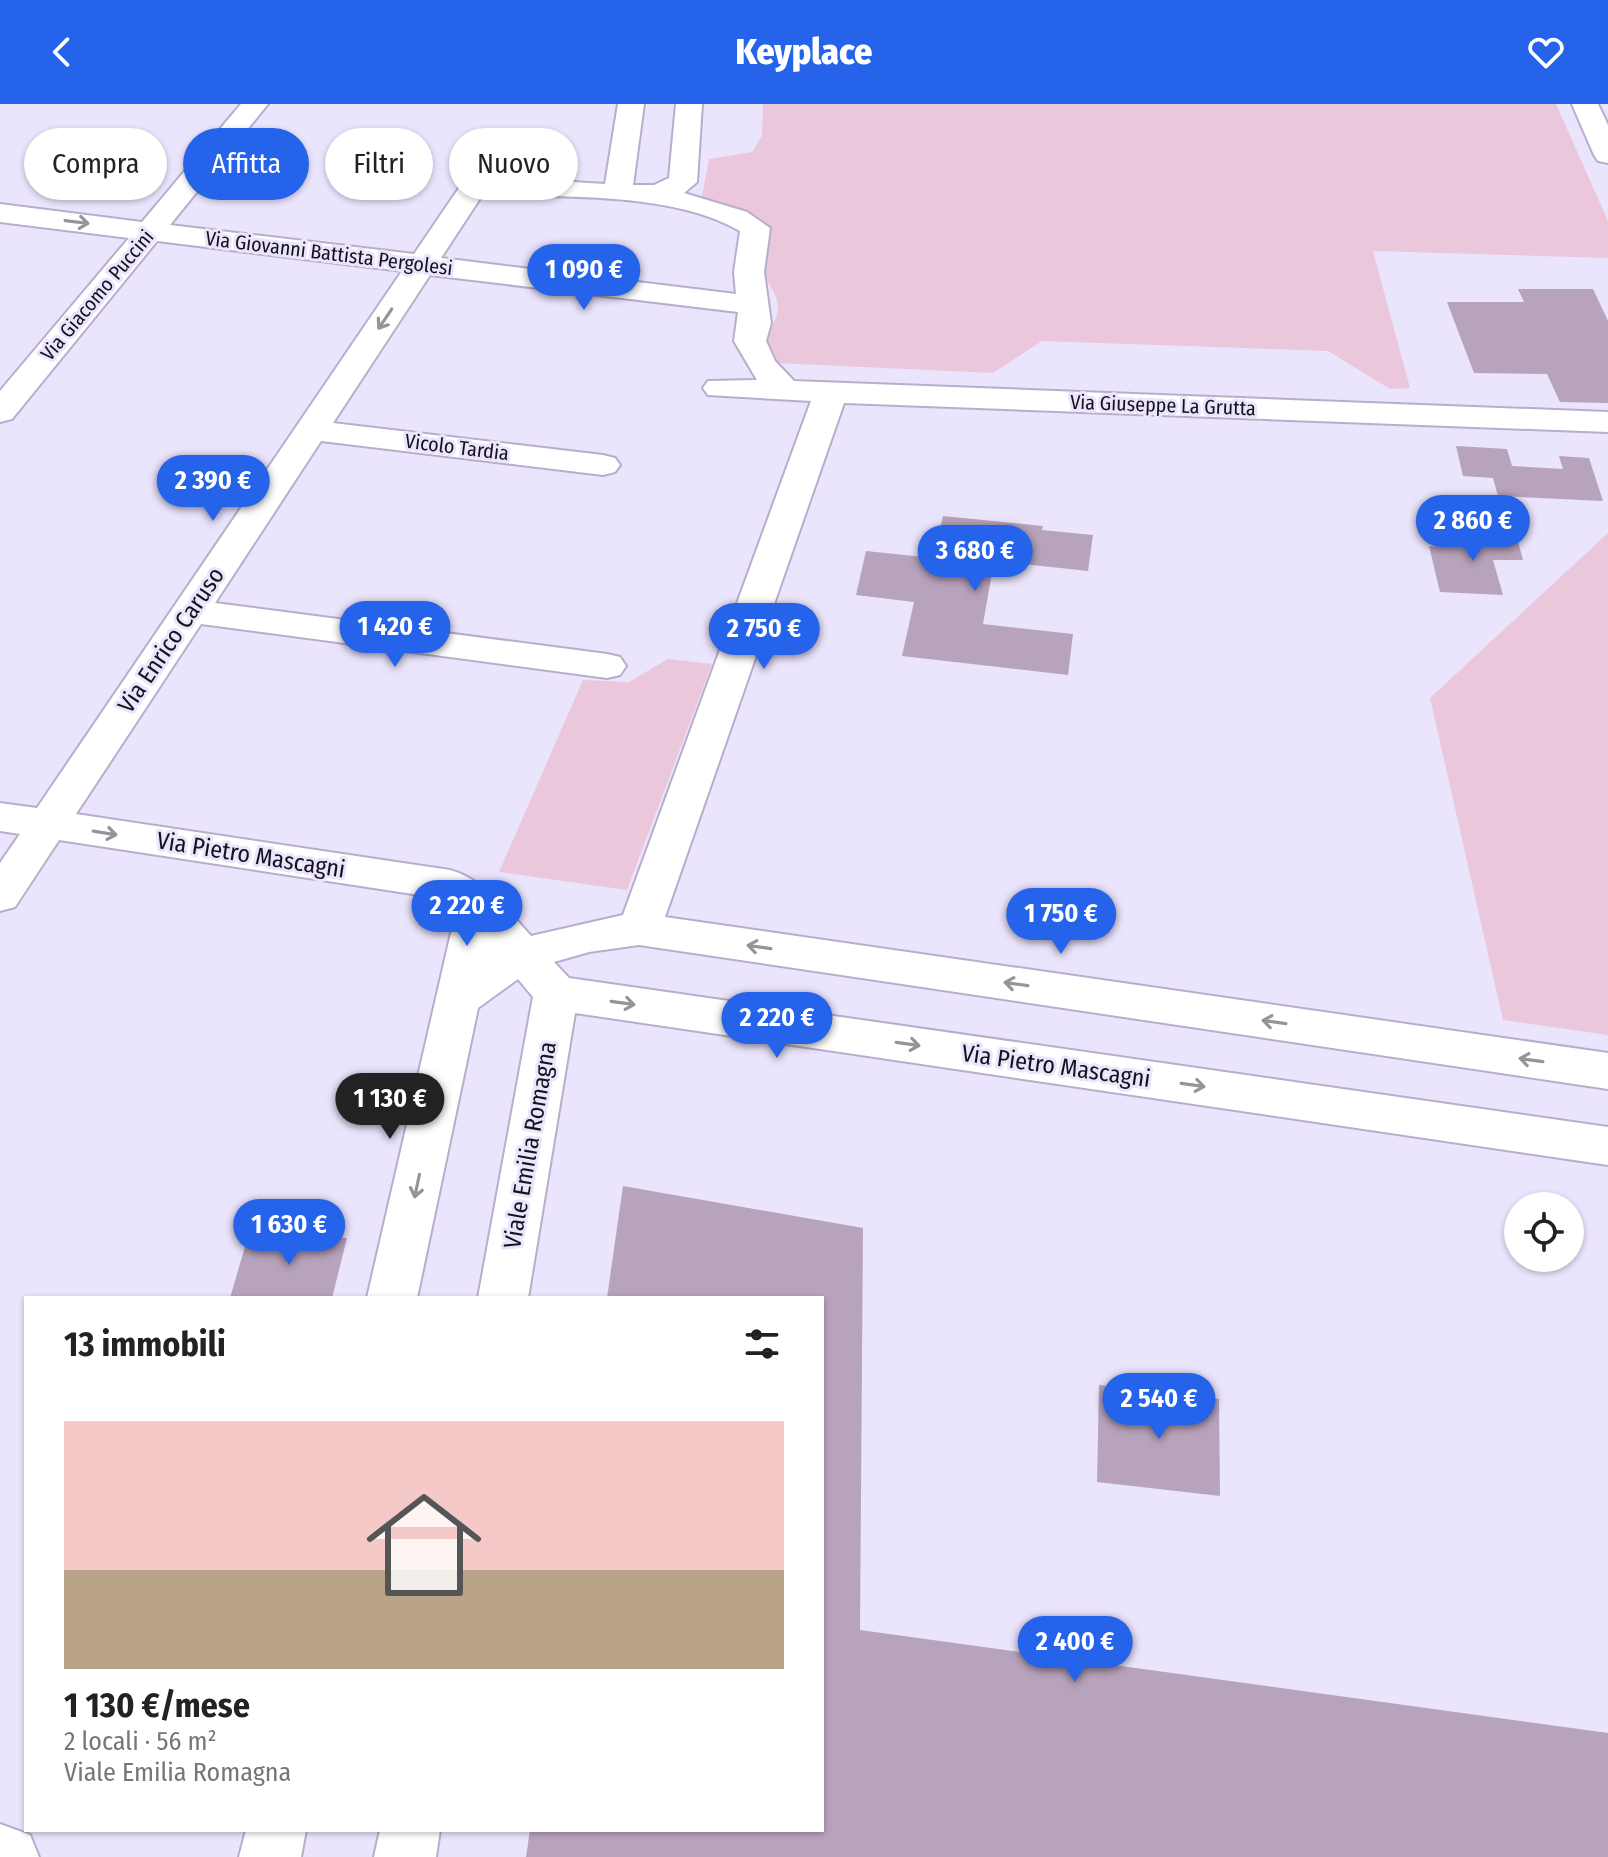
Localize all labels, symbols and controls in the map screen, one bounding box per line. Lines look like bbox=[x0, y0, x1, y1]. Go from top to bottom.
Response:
icon: back bbox=[40, 30, 84, 74]
text: Keyplace bbox=[736, 30, 872, 74]
icon: heart bbox=[1524, 30, 1568, 74]
chip: Compra bbox=[24, 128, 167, 200]
chip: Affitta bbox=[183, 128, 309, 200]
chip: Filtri bbox=[325, 128, 433, 200]
chip: Nuovo bbox=[449, 128, 578, 200]
one-way arrow bbox=[64, 215, 90, 230]
street label: Via Giacomo Puccini bbox=[35, 225, 159, 365]
street label: Via Giovanni Battista Pergolesi bbox=[204, 226, 454, 280]
pin: 1 090 € bbox=[510, 244, 658, 312]
text: 1 090 € bbox=[545, 254, 623, 285]
one-way arrow bbox=[377, 307, 393, 330]
street label: Via Giuseppe La Grutta bbox=[1070, 390, 1256, 420]
street label: Vicolo Tardia bbox=[404, 429, 510, 465]
pin: 2 390 € bbox=[139, 455, 287, 523]
text: 2 390 € bbox=[175, 465, 251, 496]
pin: 2 860 € bbox=[1399, 495, 1547, 563]
text: 2 860 € bbox=[1434, 505, 1512, 536]
pin: 3 680 € bbox=[901, 525, 1049, 593]
text: 3 680 € bbox=[936, 535, 1014, 566]
street label: Via Enrico Caruso bbox=[112, 562, 230, 718]
pin: 1 420 € bbox=[321, 601, 469, 669]
pin: 2 750 € bbox=[690, 603, 838, 671]
text: 1 420 € bbox=[357, 611, 433, 642]
text: 2 750 € bbox=[727, 613, 801, 644]
one-way arrow bbox=[92, 826, 117, 841]
street label: Via Pietro Mascagni bbox=[155, 826, 347, 884]
pin: 2 220 € bbox=[393, 880, 541, 948]
pin: 1 750 € bbox=[987, 888, 1135, 956]
text: 2 220 € bbox=[429, 890, 505, 921]
text: 1 750 € bbox=[1024, 898, 1098, 929]
one-way arrow bbox=[747, 939, 772, 954]
one-way arrow bbox=[1004, 976, 1029, 991]
pin: 2 220 € bbox=[703, 992, 851, 1060]
one-way arrow bbox=[610, 996, 635, 1011]
text: 2 220 € bbox=[739, 1002, 815, 1033]
one-way arrow bbox=[1261, 1014, 1287, 1029]
one-way arrow bbox=[895, 1037, 920, 1052]
street label: Viale Emilia Romagna bbox=[498, 1039, 562, 1251]
street label: Via Pietro Mascagni bbox=[960, 1039, 1152, 1093]
one-way arrow bbox=[1519, 1052, 1544, 1067]
pin: 1 130 € bbox=[316, 1073, 464, 1141]
one-way arrow bbox=[1180, 1078, 1205, 1093]
text: 1 130 € bbox=[353, 1083, 427, 1114]
one-way arrow bbox=[409, 1172, 424, 1198]
map controls bbox=[1504, 1192, 1584, 1272]
button: locate bbox=[1504, 1192, 1584, 1272]
pin: 1 630 € bbox=[215, 1199, 363, 1267]
text: 1 630 € bbox=[251, 1209, 327, 1240]
icon: filters bbox=[740, 1322, 784, 1366]
text: 13 immobili bbox=[64, 1324, 226, 1365]
pin: 2 540 € bbox=[1085, 1373, 1233, 1441]
text: 2 540 € bbox=[1120, 1383, 1198, 1414]
icon: home bbox=[352, 1473, 496, 1617]
pin: 2 400 € bbox=[1001, 1616, 1149, 1684]
text: 2 400 € bbox=[1036, 1626, 1114, 1657]
text: 1 130 €/mese bbox=[64, 1685, 250, 1726]
text: 2 locali · 56 m² bbox=[64, 1726, 217, 1757]
text: Viale Emilia Romagna bbox=[64, 1757, 291, 1788]

